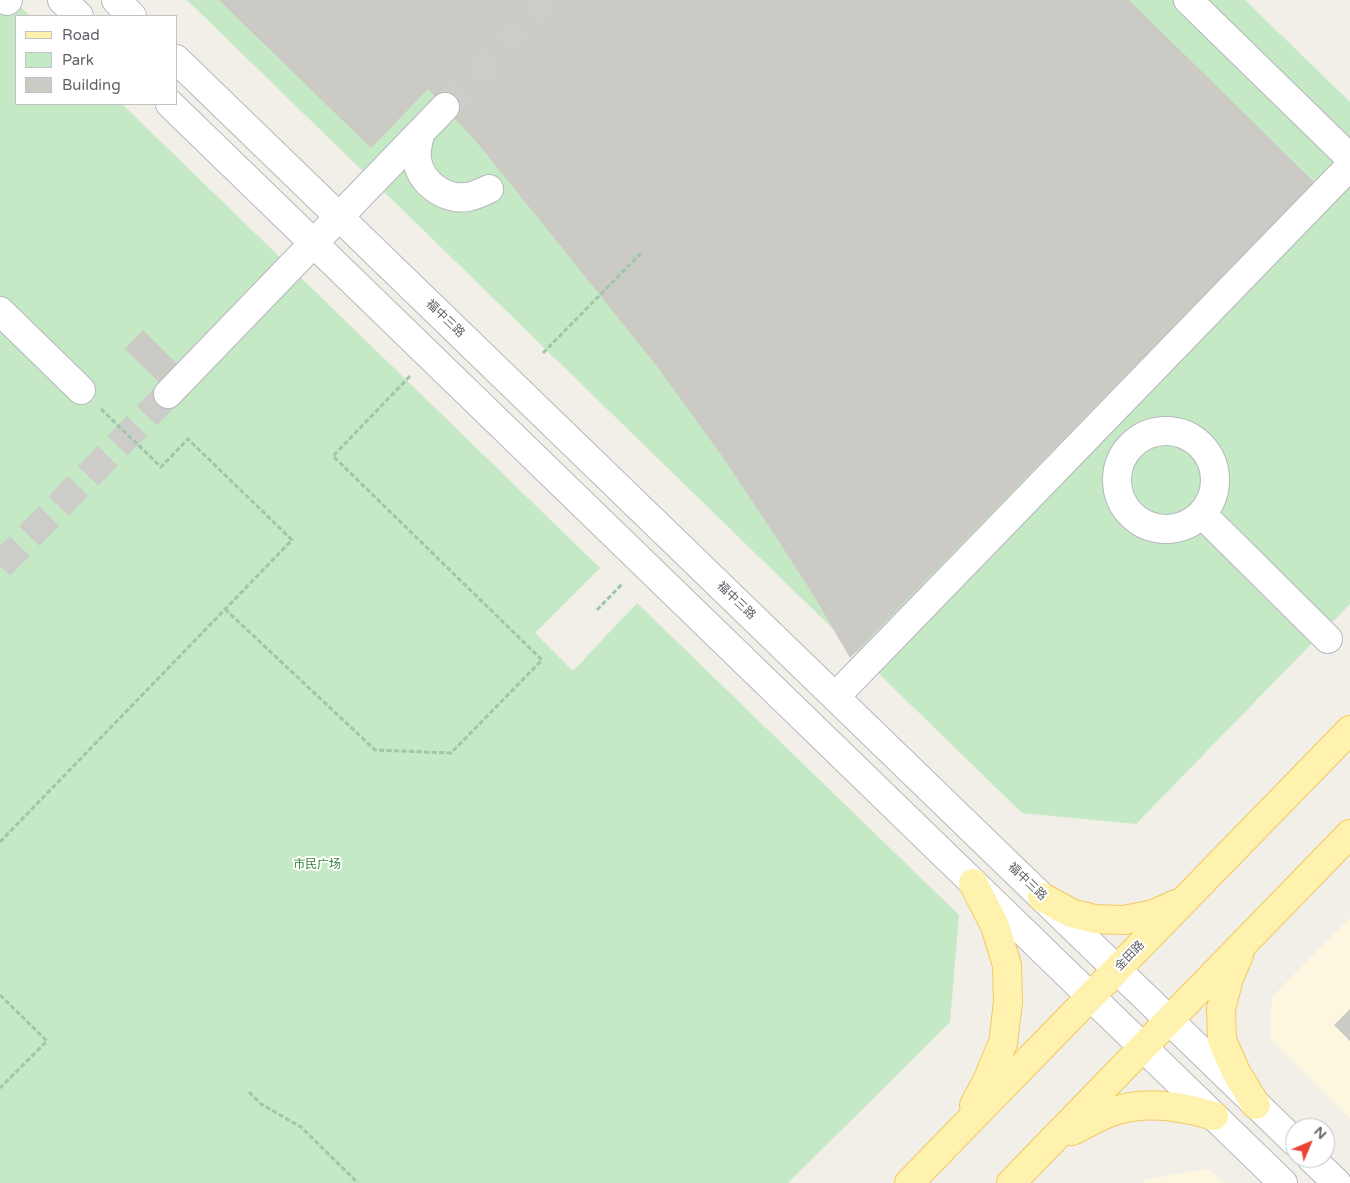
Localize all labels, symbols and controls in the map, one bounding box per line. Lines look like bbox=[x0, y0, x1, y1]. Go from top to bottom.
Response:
legend bbox=[15, 15, 178, 105]
text: Road bbox=[62, 26, 100, 44]
text: Park bbox=[62, 51, 94, 69]
text: Building bbox=[62, 76, 121, 94]
street label: 福中三路 bbox=[423, 297, 467, 341]
street label: 福中三路 bbox=[714, 579, 758, 623]
park label: 市民广场 bbox=[293, 858, 341, 872]
street label: 福中三路 bbox=[1005, 860, 1049, 904]
street label: 金田路 bbox=[1112, 938, 1148, 974]
north arrow bbox=[1285, 1118, 1335, 1168]
text: N bbox=[1310, 1123, 1330, 1143]

